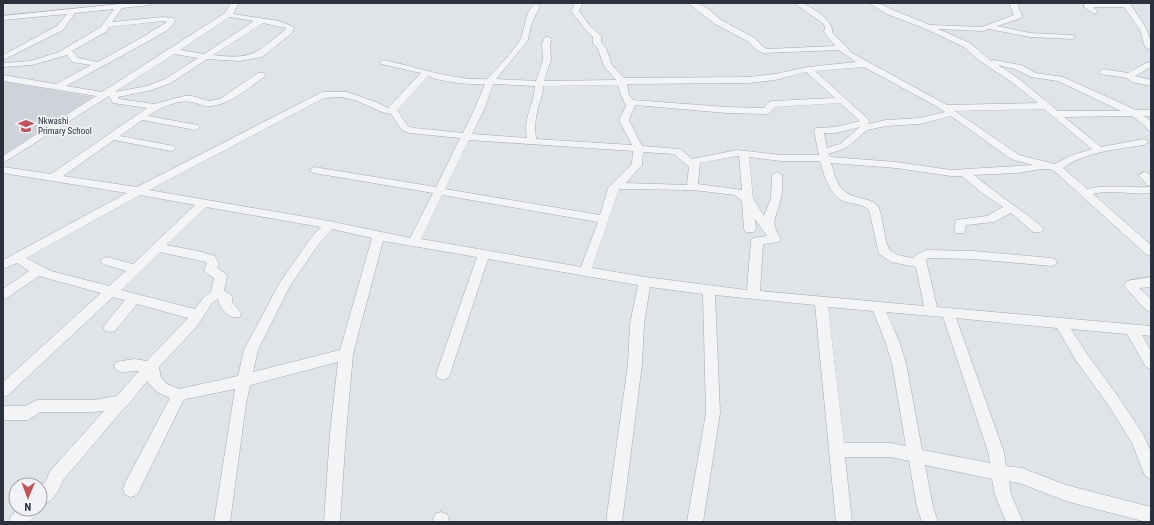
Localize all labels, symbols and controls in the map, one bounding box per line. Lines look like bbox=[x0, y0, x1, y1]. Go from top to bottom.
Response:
place label: Nkwashi Primary School bbox=[38, 116, 92, 136]
school or university icon: Nkwashi Primary School bbox=[17, 117, 35, 135]
north arrow bbox=[8, 477, 48, 517]
text: N bbox=[24, 500, 31, 513]

